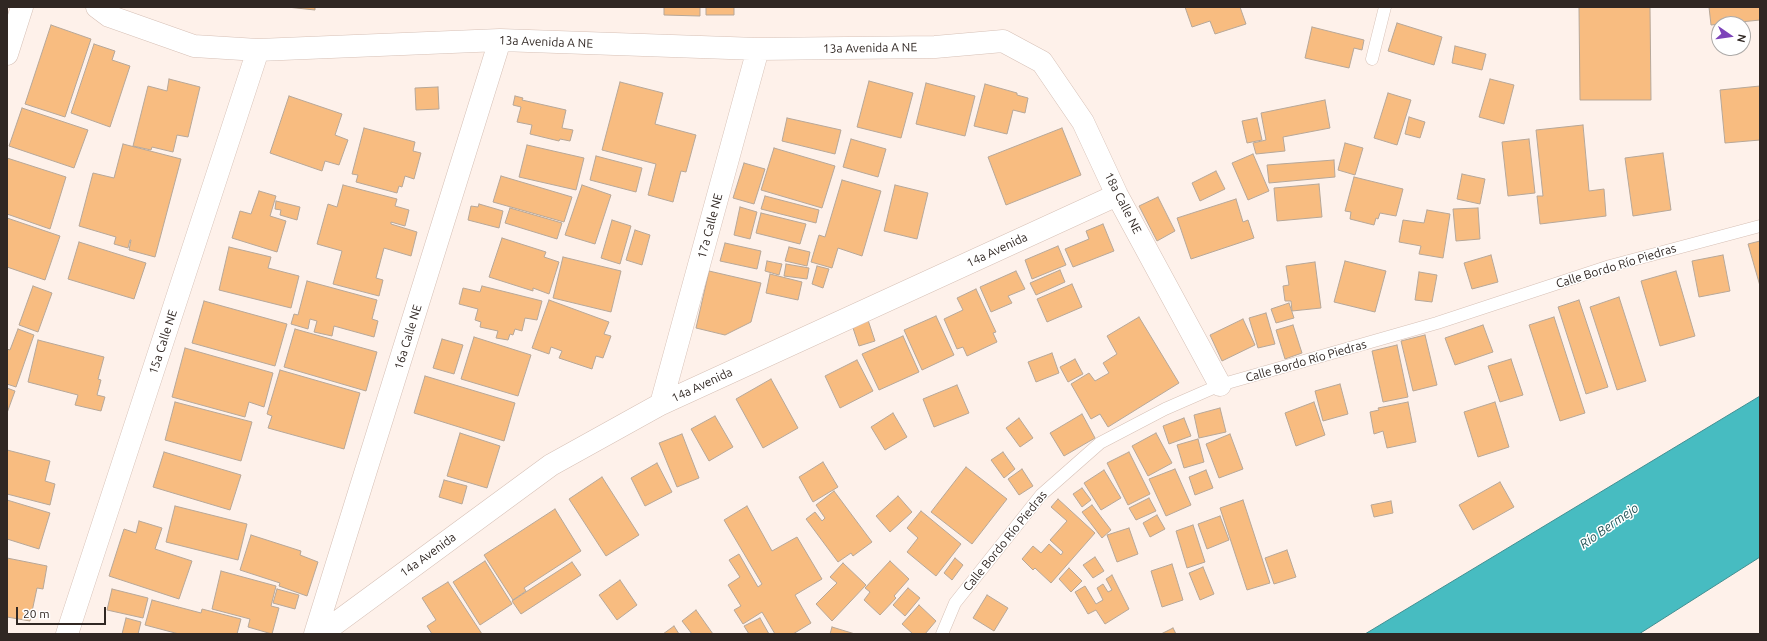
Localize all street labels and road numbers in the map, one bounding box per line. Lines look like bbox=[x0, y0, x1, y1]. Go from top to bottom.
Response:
street label: 13a Avenida A NE bbox=[499, 33, 593, 51]
street label: 13a Avenida A NE bbox=[823, 40, 917, 56]
street label: 18a Calle NE bbox=[1101, 170, 1145, 236]
street label: 17a Calle NE bbox=[694, 192, 726, 260]
street label: 14a Avenida bbox=[964, 230, 1030, 270]
street label: Calle Bordo Río Piedras bbox=[1554, 241, 1678, 291]
street label: 16a Calle NE bbox=[391, 303, 425, 371]
street label: 15a Calle NE bbox=[146, 308, 180, 376]
street label: Calle Bordo Río Piedras bbox=[1244, 337, 1368, 385]
street label: 14a Avenida bbox=[669, 365, 735, 405]
street label: Calle Bordo Río Piedras bbox=[960, 488, 1050, 594]
street label: 14a Avenida bbox=[397, 530, 459, 580]

